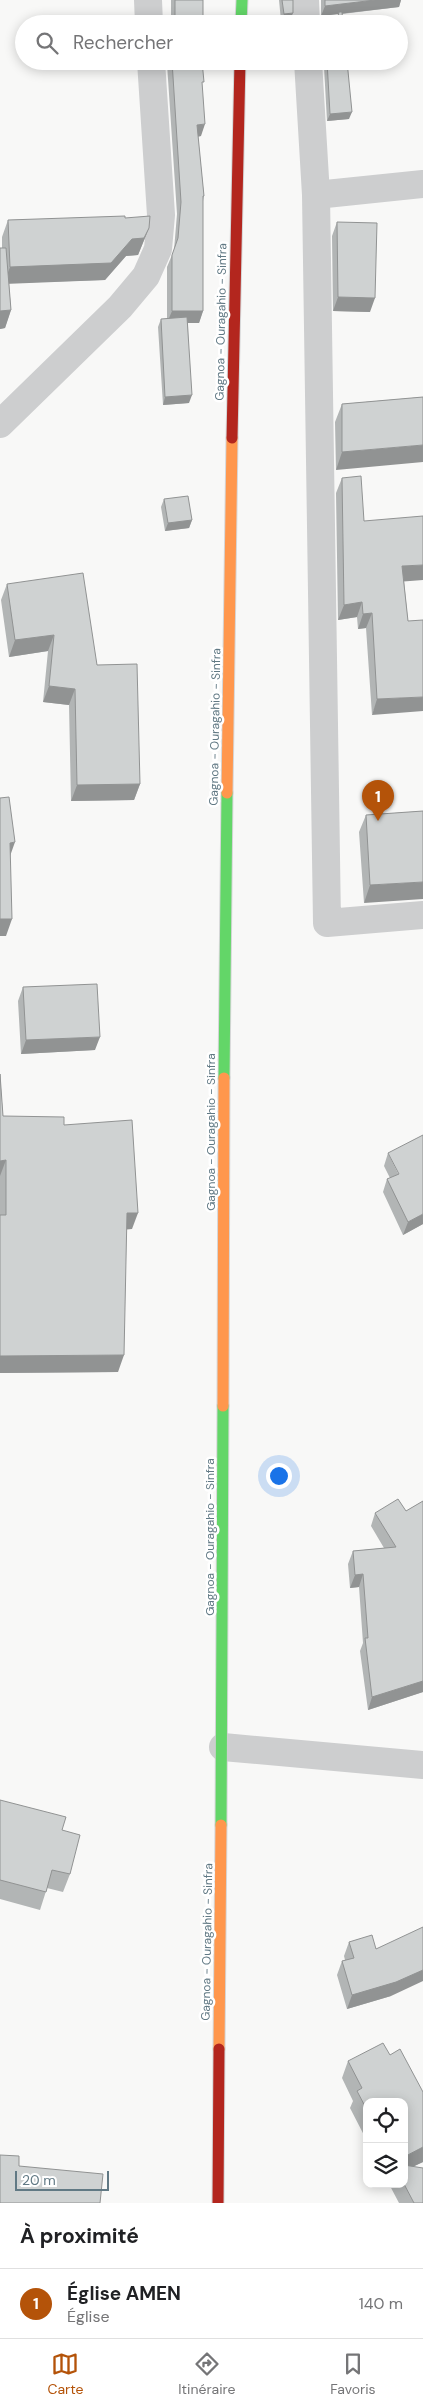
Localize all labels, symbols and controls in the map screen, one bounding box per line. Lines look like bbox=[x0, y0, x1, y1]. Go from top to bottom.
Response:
search box bbox=[15, 15, 408, 70]
icon: search bbox=[33, 29, 61, 57]
text: Rechercher bbox=[73, 30, 173, 55]
street label: Gagnoa - Ouragahio - Sinfra bbox=[212, 243, 230, 401]
street label: Gagnoa - Ouragahio - Sinfra bbox=[206, 648, 224, 806]
pin: 1 bbox=[362, 780, 394, 821]
street label: Gagnoa - Ouragahio - Sinfra bbox=[203, 1053, 219, 1211]
street label: Gagnoa - Ouragahio - Sinfra bbox=[202, 1458, 218, 1616]
your location bbox=[266, 1463, 292, 1489]
street label: Gagnoa - Ouragahio - Sinfra bbox=[198, 1863, 216, 2021]
map controls bbox=[363, 2098, 408, 2188]
button: locate bbox=[363, 2098, 408, 2143]
button: layers bbox=[363, 2143, 408, 2188]
scale bar bbox=[15, 2168, 109, 2191]
text: 20 m bbox=[22, 2171, 56, 2189]
text: À proximité bbox=[20, 2222, 139, 2250]
text: Église AMEN bbox=[67, 2281, 181, 2306]
text: 1 bbox=[33, 2293, 39, 2314]
text: 140 m bbox=[359, 2293, 403, 2314]
text: Église bbox=[67, 2306, 110, 2327]
tab: Carte bbox=[47, 2350, 83, 2398]
tab: Itinéraire bbox=[178, 2350, 235, 2398]
tab: Favoris bbox=[330, 2350, 376, 2398]

